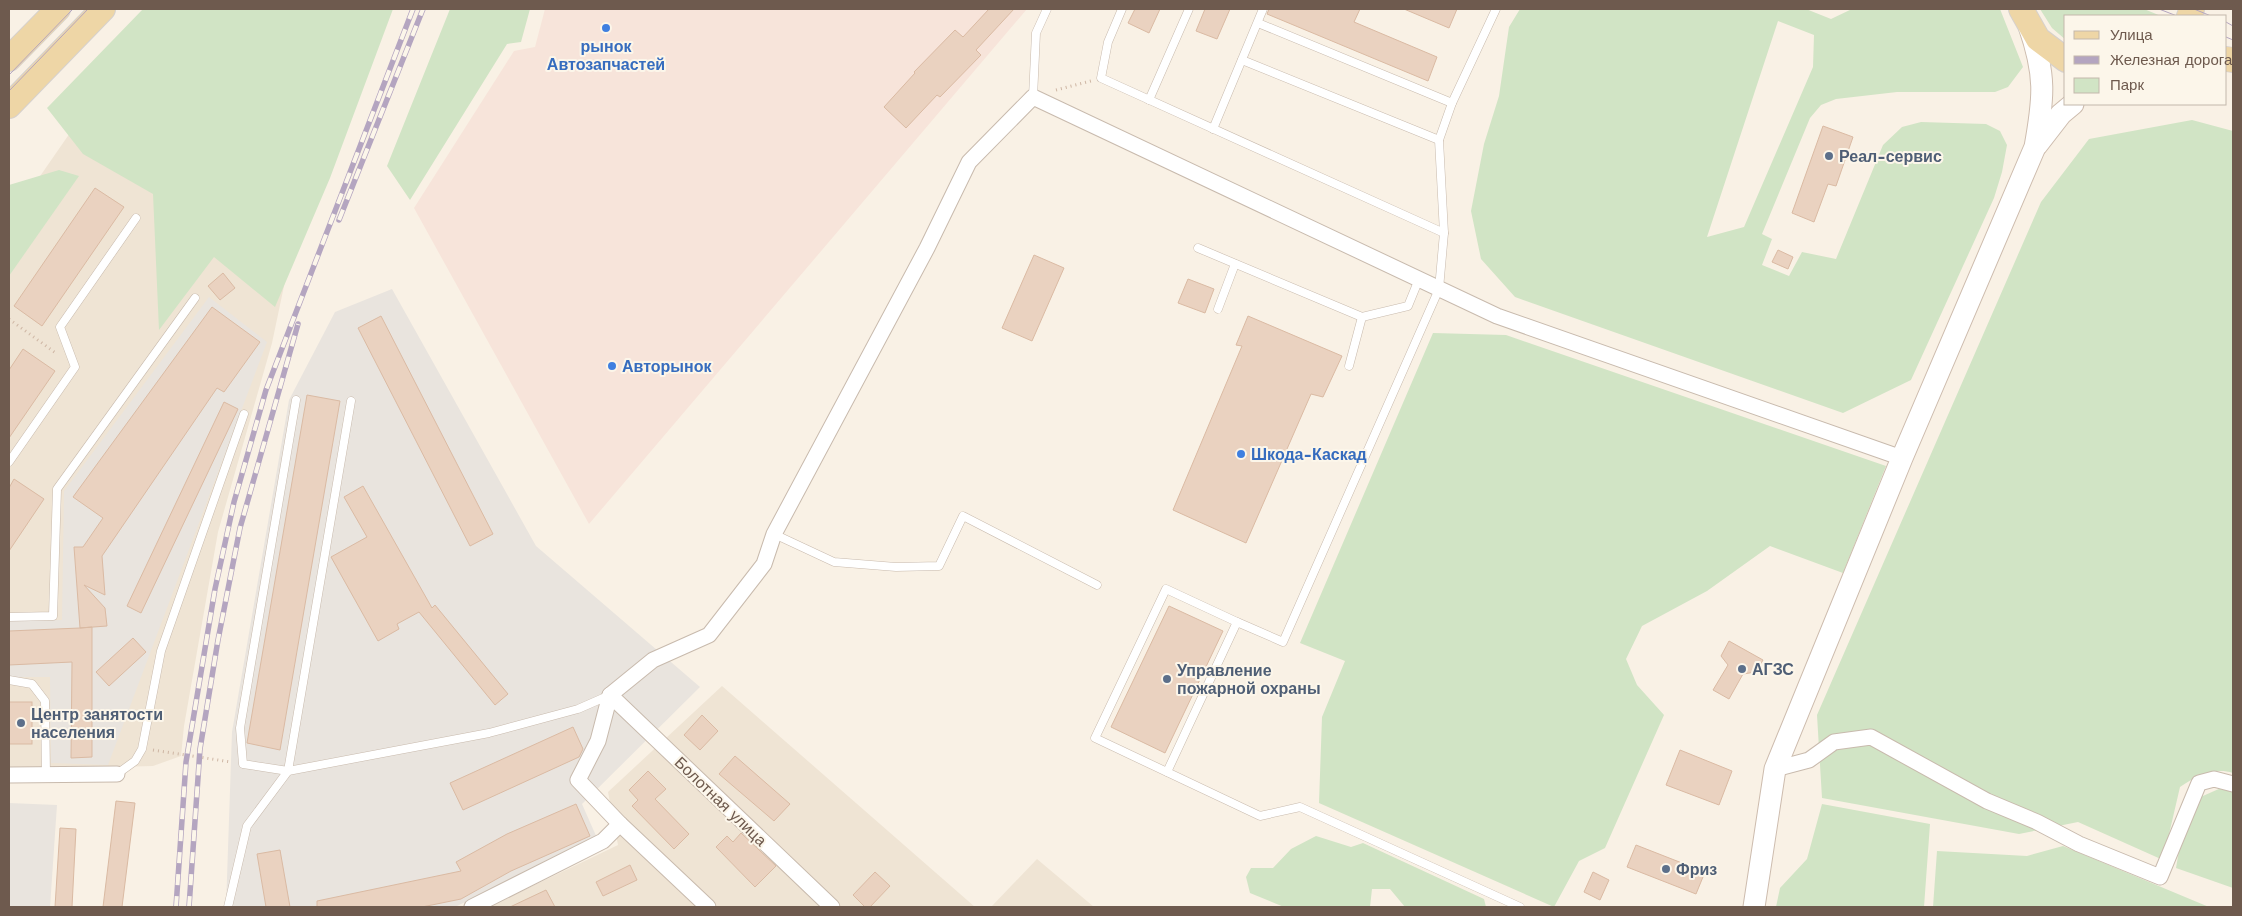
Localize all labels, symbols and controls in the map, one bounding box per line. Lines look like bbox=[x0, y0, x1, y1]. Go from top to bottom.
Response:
legend bbox=[2064, 15, 2227, 105]
marker: рынок Автозапчастей bbox=[600, 22, 612, 34]
text: Улица bbox=[2110, 26, 2153, 44]
place label: рынок Автозапчастей bbox=[547, 37, 665, 74]
text: Железная дорога bbox=[2110, 51, 2233, 69]
text: Парк bbox=[2110, 76, 2144, 94]
place label: Реал-сервис bbox=[1839, 147, 1942, 166]
marker: Реал-сервис bbox=[1823, 150, 1835, 162]
place label: Авторынок bbox=[622, 357, 712, 376]
marker: Авторынок bbox=[606, 360, 618, 372]
place label: Шкода-Каскад bbox=[1251, 445, 1367, 464]
marker: Шкода-Каскад bbox=[1235, 448, 1247, 460]
place label: АГЗС bbox=[1752, 660, 1794, 679]
place label: Управление пожарной охраны bbox=[1177, 661, 1321, 698]
marker: АГЗС bbox=[1736, 663, 1748, 675]
marker: Управление пожарной охраны bbox=[1161, 673, 1173, 685]
place label: Центр занятости населения bbox=[31, 705, 163, 742]
marker: Центр занятости населения bbox=[15, 717, 27, 729]
street label: Болотная улица bbox=[671, 753, 771, 850]
place label: Фриз bbox=[1676, 860, 1717, 879]
marker: Фриз bbox=[1660, 863, 1672, 875]

